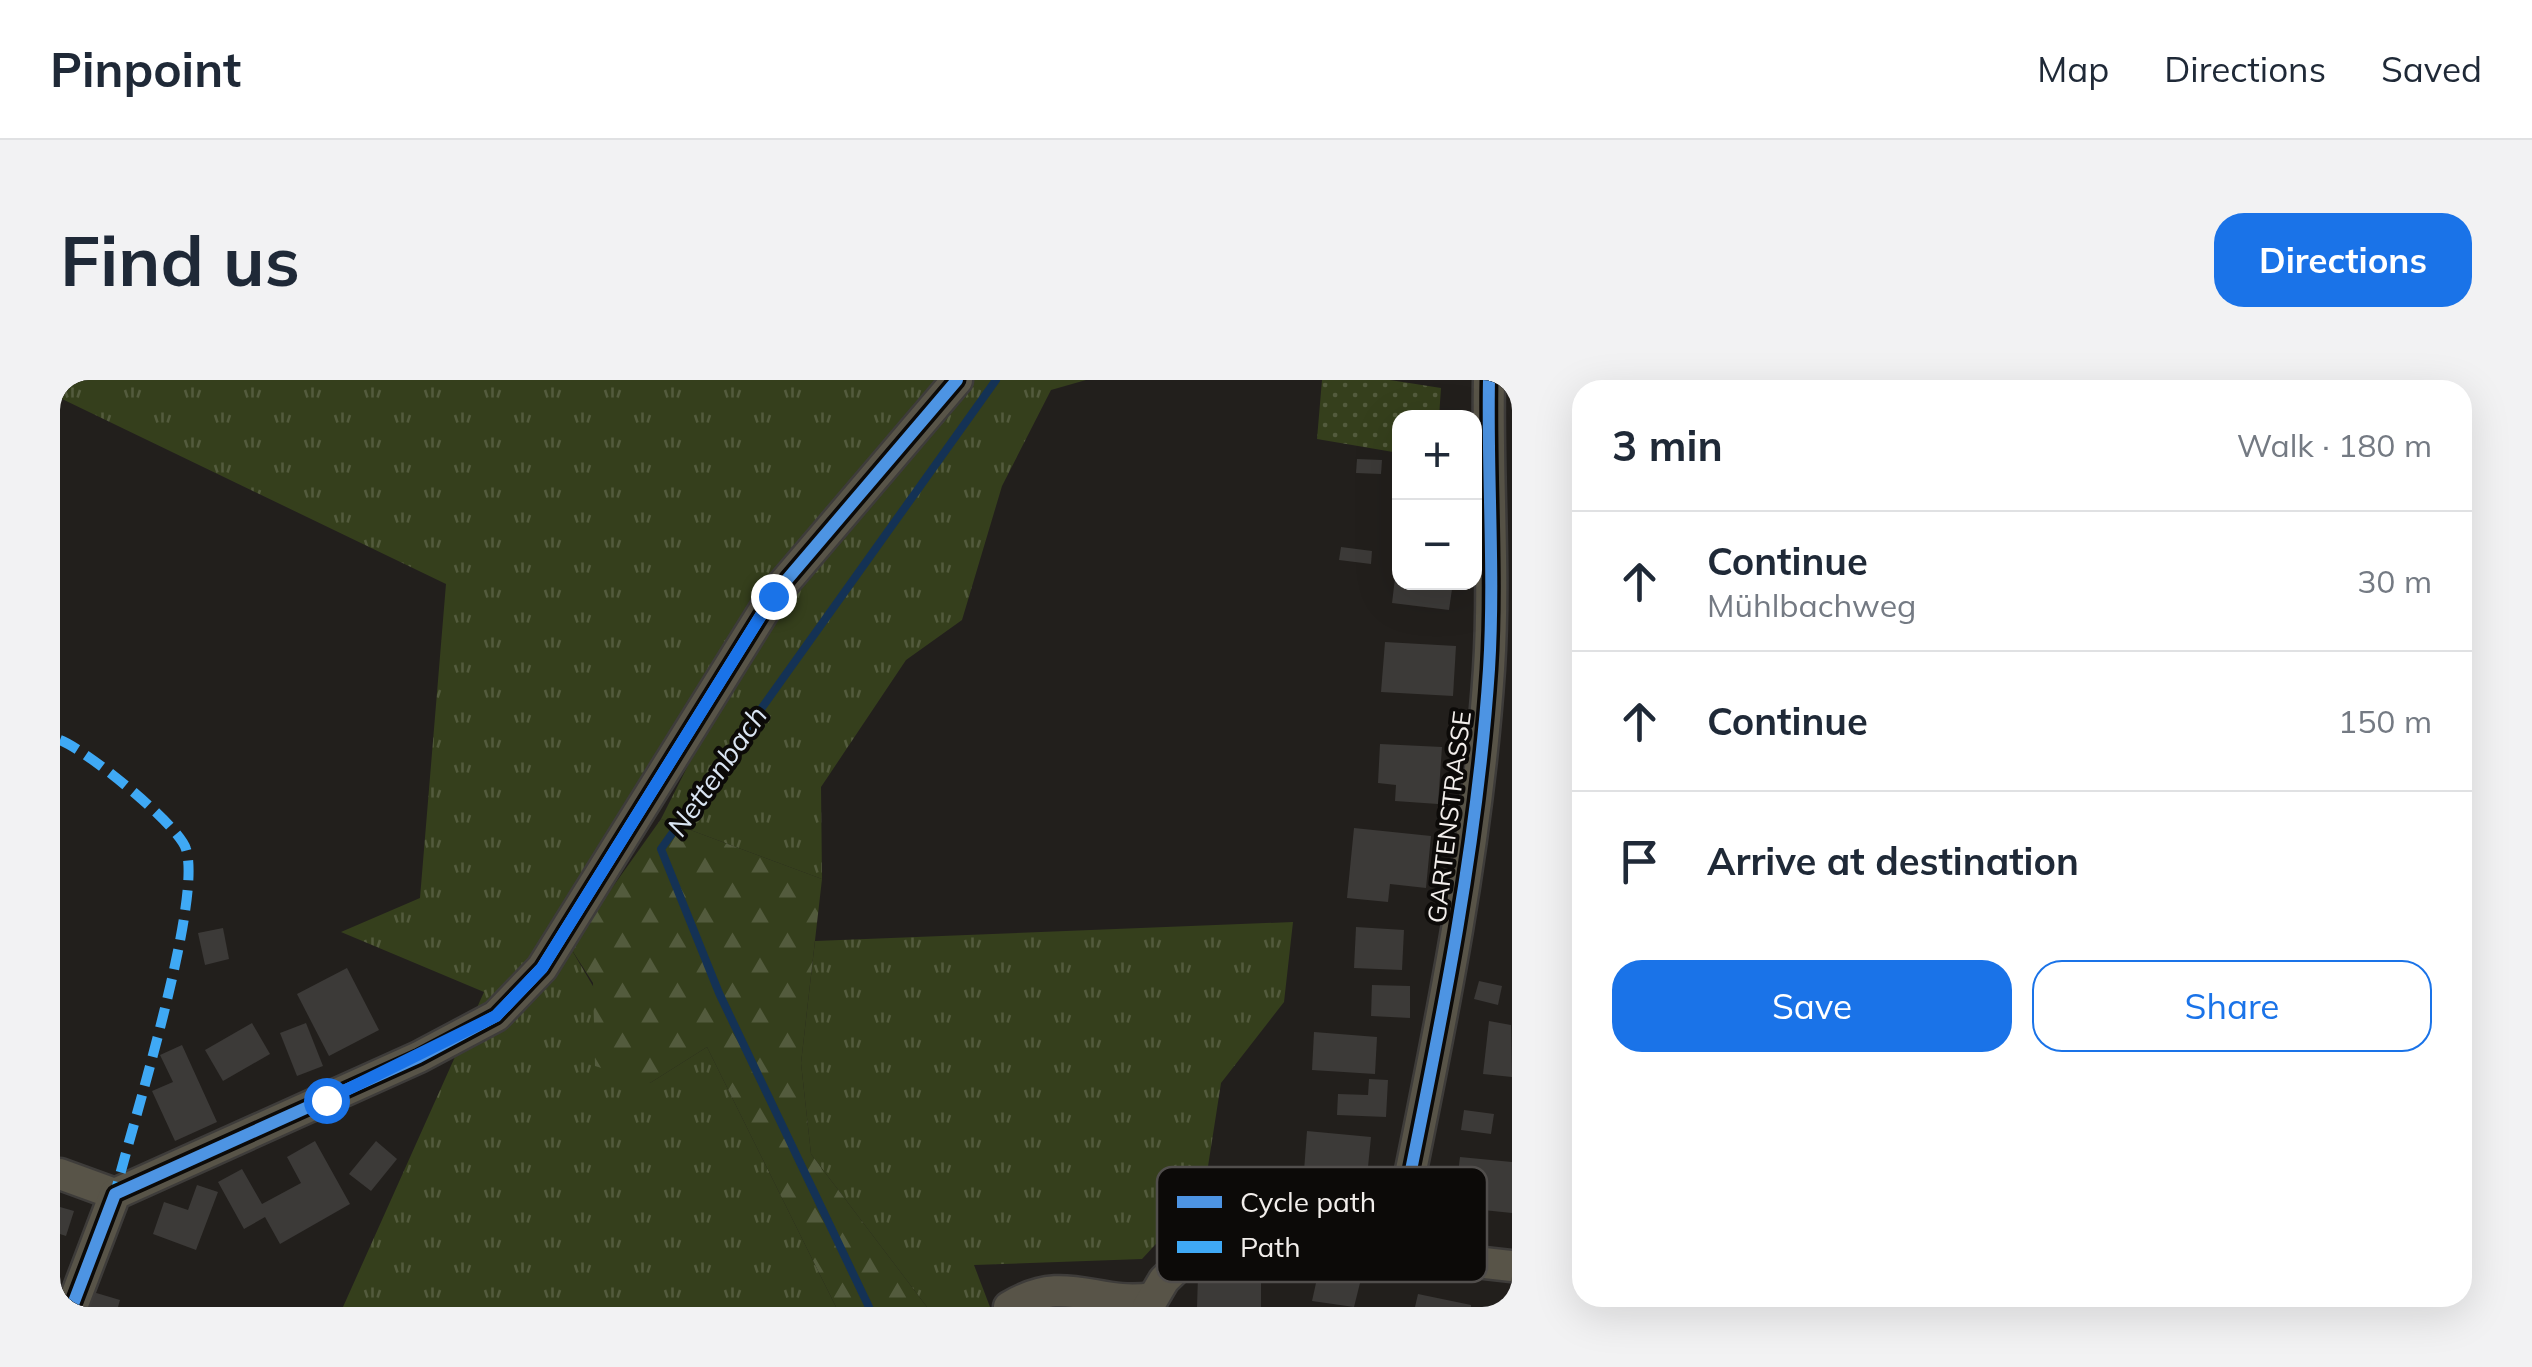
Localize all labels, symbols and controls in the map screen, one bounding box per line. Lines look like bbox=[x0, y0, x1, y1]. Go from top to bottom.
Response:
text: Pinpoint bbox=[50, 39, 241, 99]
text: Map bbox=[2037, 47, 2109, 91]
text: Directions bbox=[2164, 47, 2326, 91]
text: Saved bbox=[2381, 47, 2482, 91]
button: Directions bbox=[2214, 213, 2472, 307]
text: Find us bbox=[60, 216, 300, 304]
map controls bbox=[1392, 410, 1482, 590]
button: + bbox=[1392, 410, 1482, 500]
text: 3 min bbox=[1612, 419, 1723, 472]
text: Walk · 180 m bbox=[2237, 425, 2432, 465]
button: − bbox=[1392, 500, 1482, 590]
text: Continue bbox=[1707, 537, 1868, 585]
icon: ahead bbox=[1612, 554, 1667, 609]
text: 30 m bbox=[2357, 561, 2432, 601]
route end bbox=[751, 574, 797, 620]
text: Mühlbachweg bbox=[1707, 585, 1916, 625]
icon: ahead bbox=[1612, 694, 1667, 749]
text: Continue bbox=[1707, 697, 1868, 745]
water label: Nettenbach bbox=[659, 699, 774, 842]
text: 150 m bbox=[2338, 701, 2432, 741]
street label: GARTENSTRASSE bbox=[1420, 709, 1477, 925]
icon: arrive bbox=[1612, 834, 1667, 889]
text: Arrive at destination bbox=[1707, 837, 2079, 885]
button: Save bbox=[1612, 960, 2012, 1052]
button: Share bbox=[2032, 960, 2432, 1052]
route start bbox=[304, 1078, 350, 1124]
legend bbox=[1157, 1167, 1487, 1282]
text: Cycle path bbox=[1240, 1184, 1376, 1219]
text: Path bbox=[1240, 1229, 1301, 1264]

